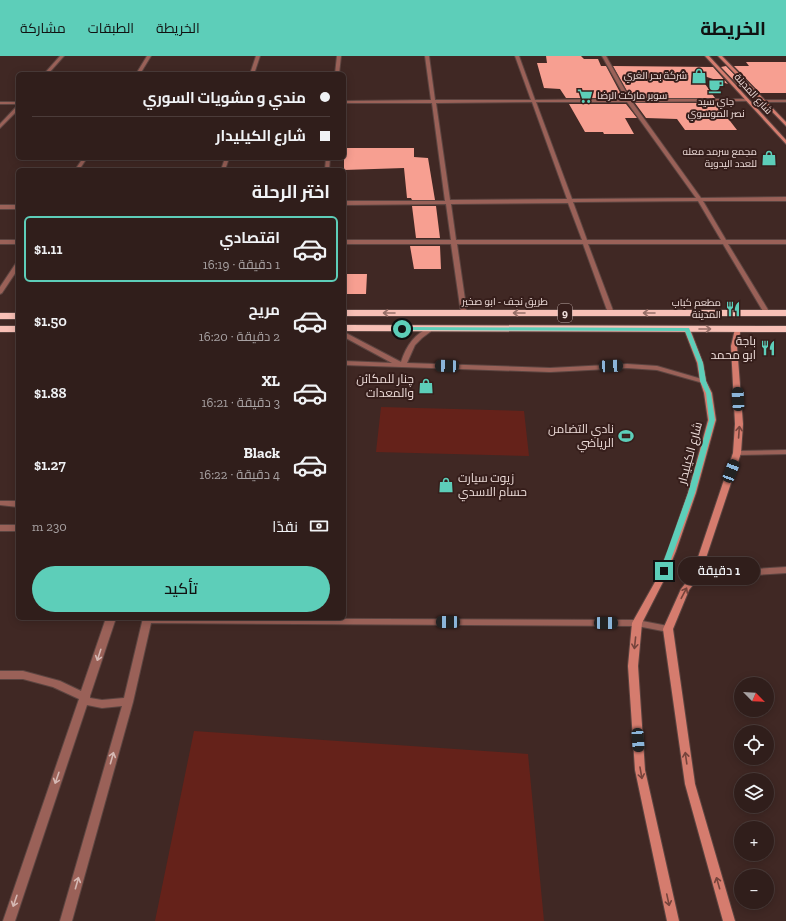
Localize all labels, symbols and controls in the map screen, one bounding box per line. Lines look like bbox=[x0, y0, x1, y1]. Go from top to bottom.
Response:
text: الخريطة bbox=[700, 17, 766, 40]
text: مشاركة bbox=[20, 20, 66, 37]
text: الطبقات bbox=[88, 20, 134, 37]
text: الخريطة bbox=[156, 20, 200, 37]
shop icon: ِشركة بحر الغري bbox=[690, 67, 708, 85]
place label: ِشركة بحر الغري bbox=[624, 70, 687, 83]
street label: شارع المدينة bbox=[732, 71, 774, 117]
cafe icon: جاي سيد نصر الموسوي bbox=[707, 77, 725, 95]
supermarket icon: سوبر ماركت الرضا bbox=[576, 87, 594, 105]
text: مندي و مشويات السوري bbox=[143, 89, 306, 107]
place label: سوبر ماركت الرضا bbox=[597, 90, 667, 102]
place label: جاي سيد نصر الموسوي bbox=[687, 96, 745, 121]
text: شارع الكيليدار bbox=[216, 127, 306, 145]
place label: مجمع سرمد معله للعدد اليدوية bbox=[682, 146, 757, 170]
shop icon: مجمع سرمد معله للعدد اليدوية bbox=[760, 149, 778, 167]
text: اختر الرحلة bbox=[252, 181, 330, 203]
text: اقتصادي bbox=[220, 229, 280, 247]
icon: car bbox=[292, 231, 328, 267]
text: $1.11 bbox=[34, 240, 62, 258]
text: 1 دقيقة · 16:19 bbox=[203, 257, 280, 272]
street label: طريق نجف - ابو صخير bbox=[461, 296, 548, 308]
place label: مطعم كباب المدينة bbox=[672, 297, 721, 321]
restaurant icon: مطعم كباب المدينة bbox=[724, 300, 742, 318]
text: مريح bbox=[248, 301, 280, 319]
icon: car bbox=[292, 303, 328, 339]
road number: 9 bbox=[558, 304, 572, 322]
one-way arrow bbox=[383, 309, 396, 317]
one-way arrow bbox=[513, 309, 526, 317]
one-way arrow bbox=[643, 309, 656, 317]
text: $1.50 bbox=[34, 312, 67, 330]
route start bbox=[393, 320, 411, 338]
one-way arrow bbox=[698, 325, 711, 333]
text: 2 دقيقة · 16:20 bbox=[199, 329, 280, 344]
place label: باجة ابو محمد bbox=[710, 334, 756, 362]
restaurant icon: باجة ابو محمد bbox=[759, 339, 777, 357]
car bbox=[599, 359, 623, 373]
car bbox=[435, 360, 459, 372]
text: XL bbox=[262, 372, 280, 390]
place label: چنار للمكائن والمعدات bbox=[356, 372, 414, 400]
icon: car bbox=[292, 375, 328, 411]
shop icon: چنار للمكائن والمعدات bbox=[417, 377, 435, 395]
text: $1.88 bbox=[34, 384, 67, 402]
car bbox=[731, 387, 745, 411]
text: 3 دقيقة · 16:21 bbox=[202, 395, 280, 410]
street label: شارع الكيليدار bbox=[675, 420, 706, 487]
place label: نادي التضامن الرياضي bbox=[548, 422, 614, 453]
one-way arrow bbox=[735, 426, 742, 439]
sports icon: نادي التضامن الرياضي bbox=[617, 427, 635, 445]
text: Black bbox=[243, 444, 280, 462]
icon: car bbox=[292, 447, 328, 483]
text: $1.27 bbox=[34, 456, 66, 474]
car bbox=[721, 458, 741, 484]
text: 4 دقيقة · 16:22 bbox=[199, 467, 280, 482]
place label: زيوت سيارت حسام الاسدي bbox=[458, 471, 527, 502]
shop icon: زيوت سيارت حسام الاسدي bbox=[437, 476, 455, 494]
icon: cash bbox=[308, 515, 330, 537]
text: نقدًا bbox=[272, 518, 298, 536]
text: 230 m bbox=[32, 519, 67, 534]
callout: 1 دقيقة bbox=[678, 557, 760, 585]
route end bbox=[655, 562, 673, 580]
text: 1 دقيقة bbox=[698, 563, 740, 578]
button: تأكيد bbox=[32, 566, 330, 612]
one-way arrow bbox=[681, 587, 688, 599]
car bbox=[436, 616, 460, 628]
car bbox=[594, 617, 618, 629]
one-way arrow bbox=[632, 636, 639, 649]
one-way arrow bbox=[95, 648, 102, 661]
north arrow bbox=[734, 677, 774, 717]
map controls bbox=[734, 677, 774, 909]
button: locate bbox=[734, 725, 774, 765]
car bbox=[631, 728, 645, 752]
one-way arrow bbox=[109, 752, 117, 765]
one-way arrow bbox=[682, 752, 690, 765]
one-way arrow bbox=[637, 766, 645, 779]
one-way arrow bbox=[53, 772, 61, 784]
button: layers bbox=[734, 773, 774, 813]
button: + bbox=[734, 821, 774, 861]
button: − bbox=[734, 869, 774, 909]
one-way arrow bbox=[74, 877, 81, 890]
one-way arrow bbox=[714, 877, 722, 890]
one-way arrow bbox=[665, 893, 673, 906]
one-way arrow bbox=[11, 895, 19, 907]

